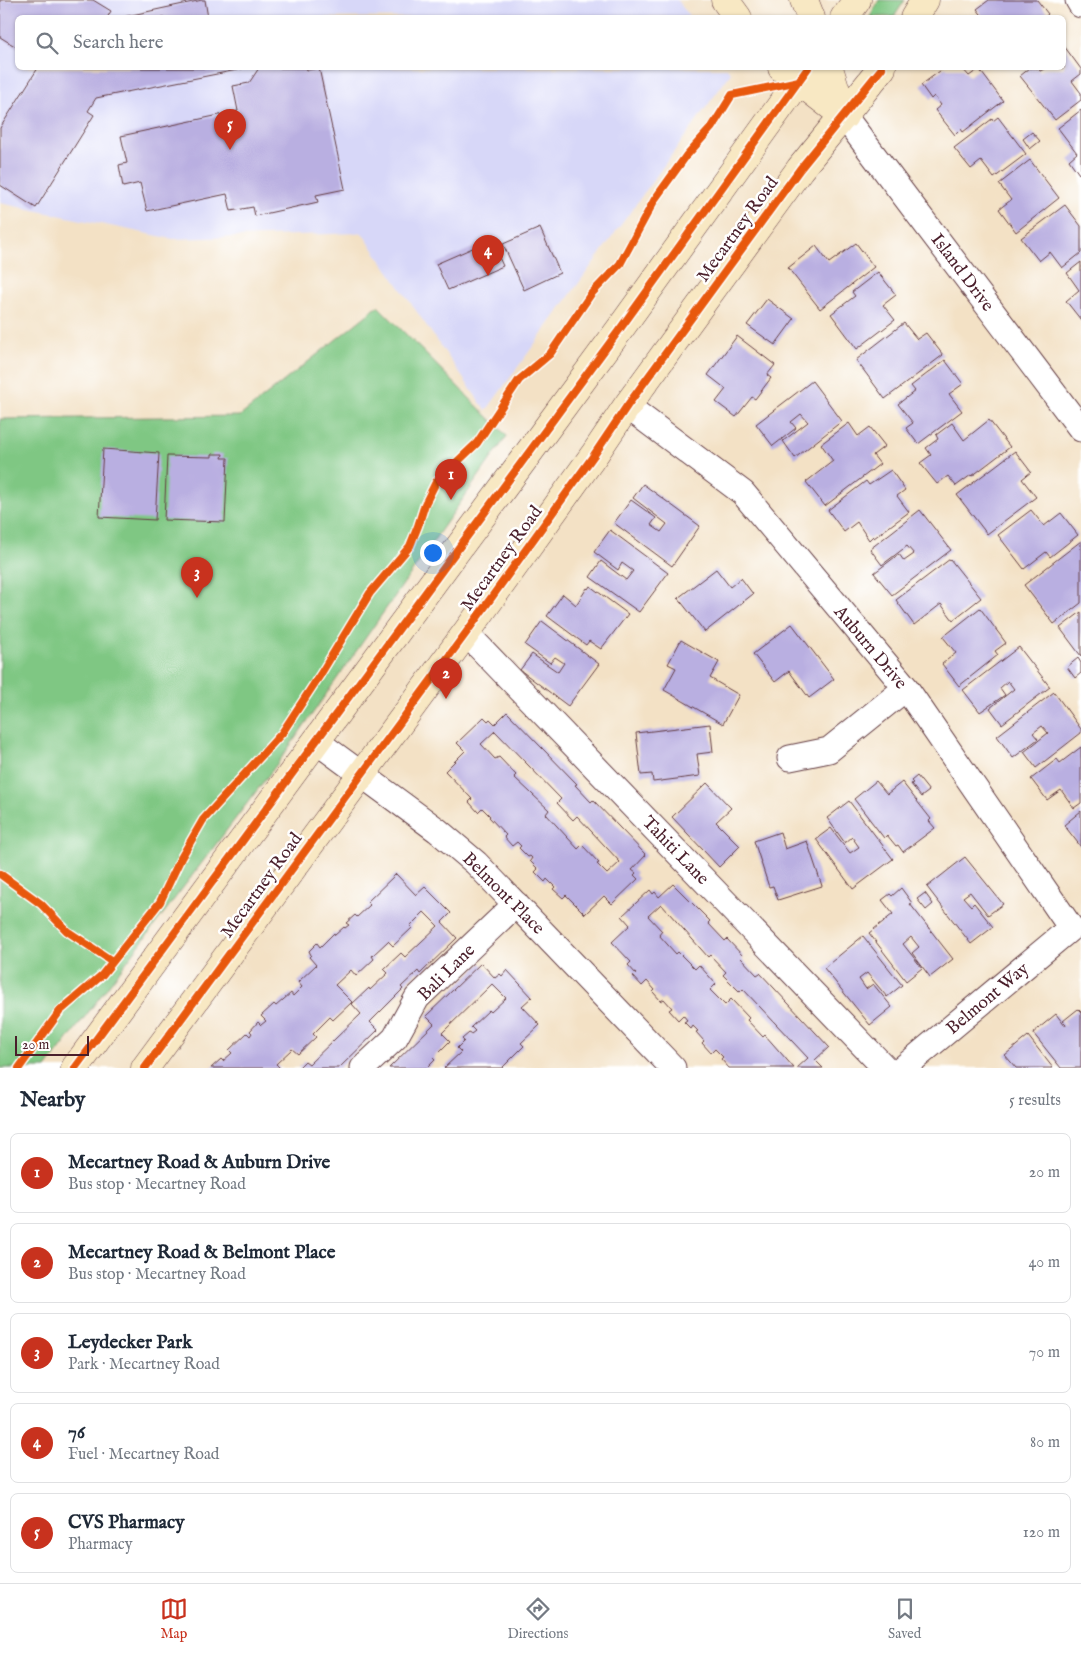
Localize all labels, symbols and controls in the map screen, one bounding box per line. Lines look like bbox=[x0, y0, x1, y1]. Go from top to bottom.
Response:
search box bbox=[15, 15, 1066, 70]
icon: search bbox=[33, 29, 61, 57]
text: Search here bbox=[73, 31, 164, 55]
pin: 5 bbox=[214, 109, 246, 150]
street label: Mecartney Road bbox=[692, 172, 784, 287]
street label: Island Drive bbox=[925, 229, 999, 316]
pin: 4 bbox=[472, 235, 504, 276]
pin: 1 bbox=[435, 459, 467, 500]
street label: Mecartney Road bbox=[456, 501, 548, 616]
your location bbox=[420, 540, 446, 566]
pin: 3 bbox=[181, 557, 213, 598]
street label: Auburn Drive bbox=[827, 601, 912, 695]
pin: 2 bbox=[430, 658, 462, 699]
street label: Tahiti Lane bbox=[636, 812, 713, 890]
street label: Mecartney Road bbox=[216, 828, 308, 943]
street label: Belmont Place bbox=[457, 848, 549, 940]
street label: Bali Lane bbox=[414, 940, 481, 1007]
street label: Belmont Way bbox=[942, 958, 1034, 1040]
scale bar bbox=[15, 1033, 89, 1056]
text: 20 m bbox=[22, 1036, 49, 1054]
text: Nearby bbox=[20, 1087, 85, 1114]
text: 5 results bbox=[1009, 1091, 1061, 1111]
text: Mecartney Road & Auburn Drive bbox=[68, 1151, 330, 1175]
text: 1 bbox=[34, 1163, 40, 1183]
text: 20 m bbox=[1029, 1163, 1060, 1183]
text: Bus stop · Mecartney Road bbox=[68, 1175, 246, 1195]
text: Mecartney Road & Belmont Place bbox=[68, 1241, 335, 1265]
text: 2 bbox=[33, 1253, 41, 1273]
text: 40 m bbox=[1028, 1253, 1060, 1273]
text: Bus stop · Mecartney Road bbox=[68, 1265, 246, 1285]
text: Leydecker Park bbox=[68, 1331, 192, 1355]
text: 3 bbox=[34, 1343, 40, 1363]
text: 70 m bbox=[1029, 1343, 1060, 1363]
text: Park · Mecartney Road bbox=[68, 1355, 220, 1375]
text: 76 bbox=[68, 1421, 85, 1445]
text: 4 bbox=[33, 1433, 41, 1453]
text: 80 m bbox=[1030, 1433, 1060, 1453]
text: Fuel · Mecartney Road bbox=[68, 1445, 219, 1465]
text: CVS Pharmacy bbox=[68, 1511, 185, 1535]
text: 5 bbox=[34, 1523, 40, 1543]
text: 120 m bbox=[1023, 1523, 1060, 1543]
text: Pharmacy bbox=[68, 1535, 133, 1555]
tab: Map bbox=[160, 1595, 188, 1643]
tab: Directions bbox=[507, 1595, 568, 1643]
tab: Saved bbox=[888, 1595, 921, 1643]

